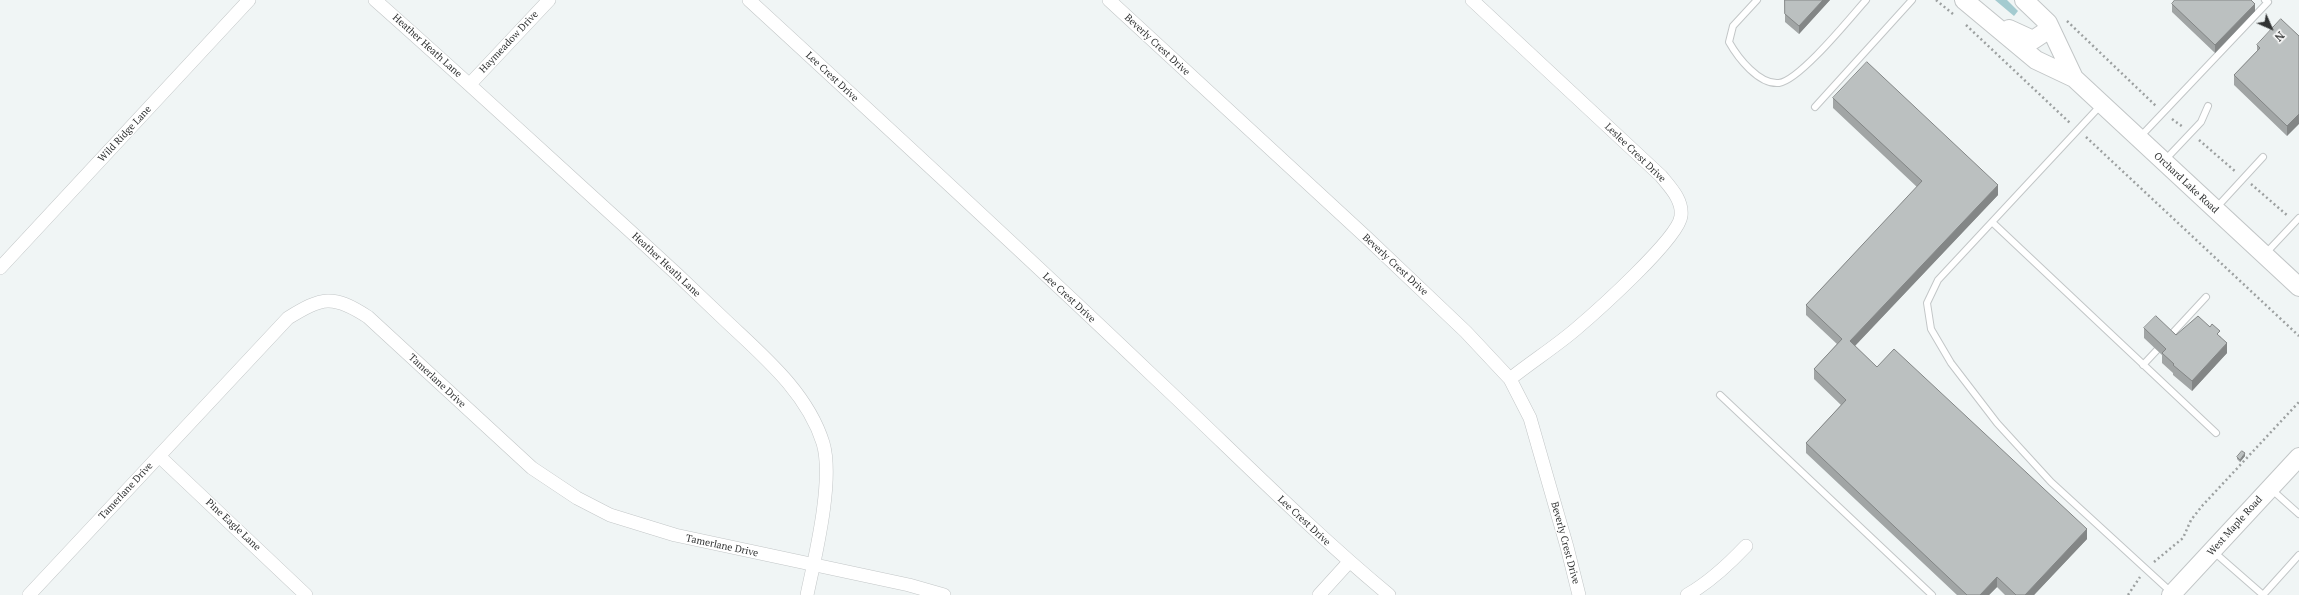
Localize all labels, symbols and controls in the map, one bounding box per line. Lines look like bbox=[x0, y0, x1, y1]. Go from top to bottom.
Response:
street label: Haymeadow Drive bbox=[477, 8, 541, 76]
north arrow bbox=[2251, 8, 2291, 48]
street label: Heather Heath Lane bbox=[390, 12, 464, 80]
street label: Beverly Crest Drive bbox=[1122, 12, 1192, 78]
text: N bbox=[2272, 29, 2287, 44]
street label: Lee Crest Drive bbox=[803, 50, 861, 104]
street label: Wild Ridge Lane bbox=[96, 103, 154, 165]
street label: Leslee Crest Drive bbox=[1602, 121, 1668, 185]
street label: Orchard Lake Road bbox=[2151, 150, 2221, 216]
street label: Heather Heath Lane bbox=[629, 230, 703, 300]
street label: Beverly Crest Drive bbox=[1360, 232, 1430, 298]
street label: Lee Crest Drive bbox=[1040, 271, 1098, 325]
street label: Tamerlane Drive bbox=[406, 351, 468, 411]
street label: Tamerlane Drive bbox=[96, 460, 156, 522]
street label: Lee Crest Drive bbox=[1275, 494, 1333, 548]
street label: West Maple Road bbox=[2205, 494, 2265, 558]
street label: Pine Eagle Lane bbox=[203, 497, 263, 553]
street label: Beverly Crest Drive bbox=[1548, 500, 1582, 586]
street label: Tamerlane Drive bbox=[685, 532, 759, 560]

